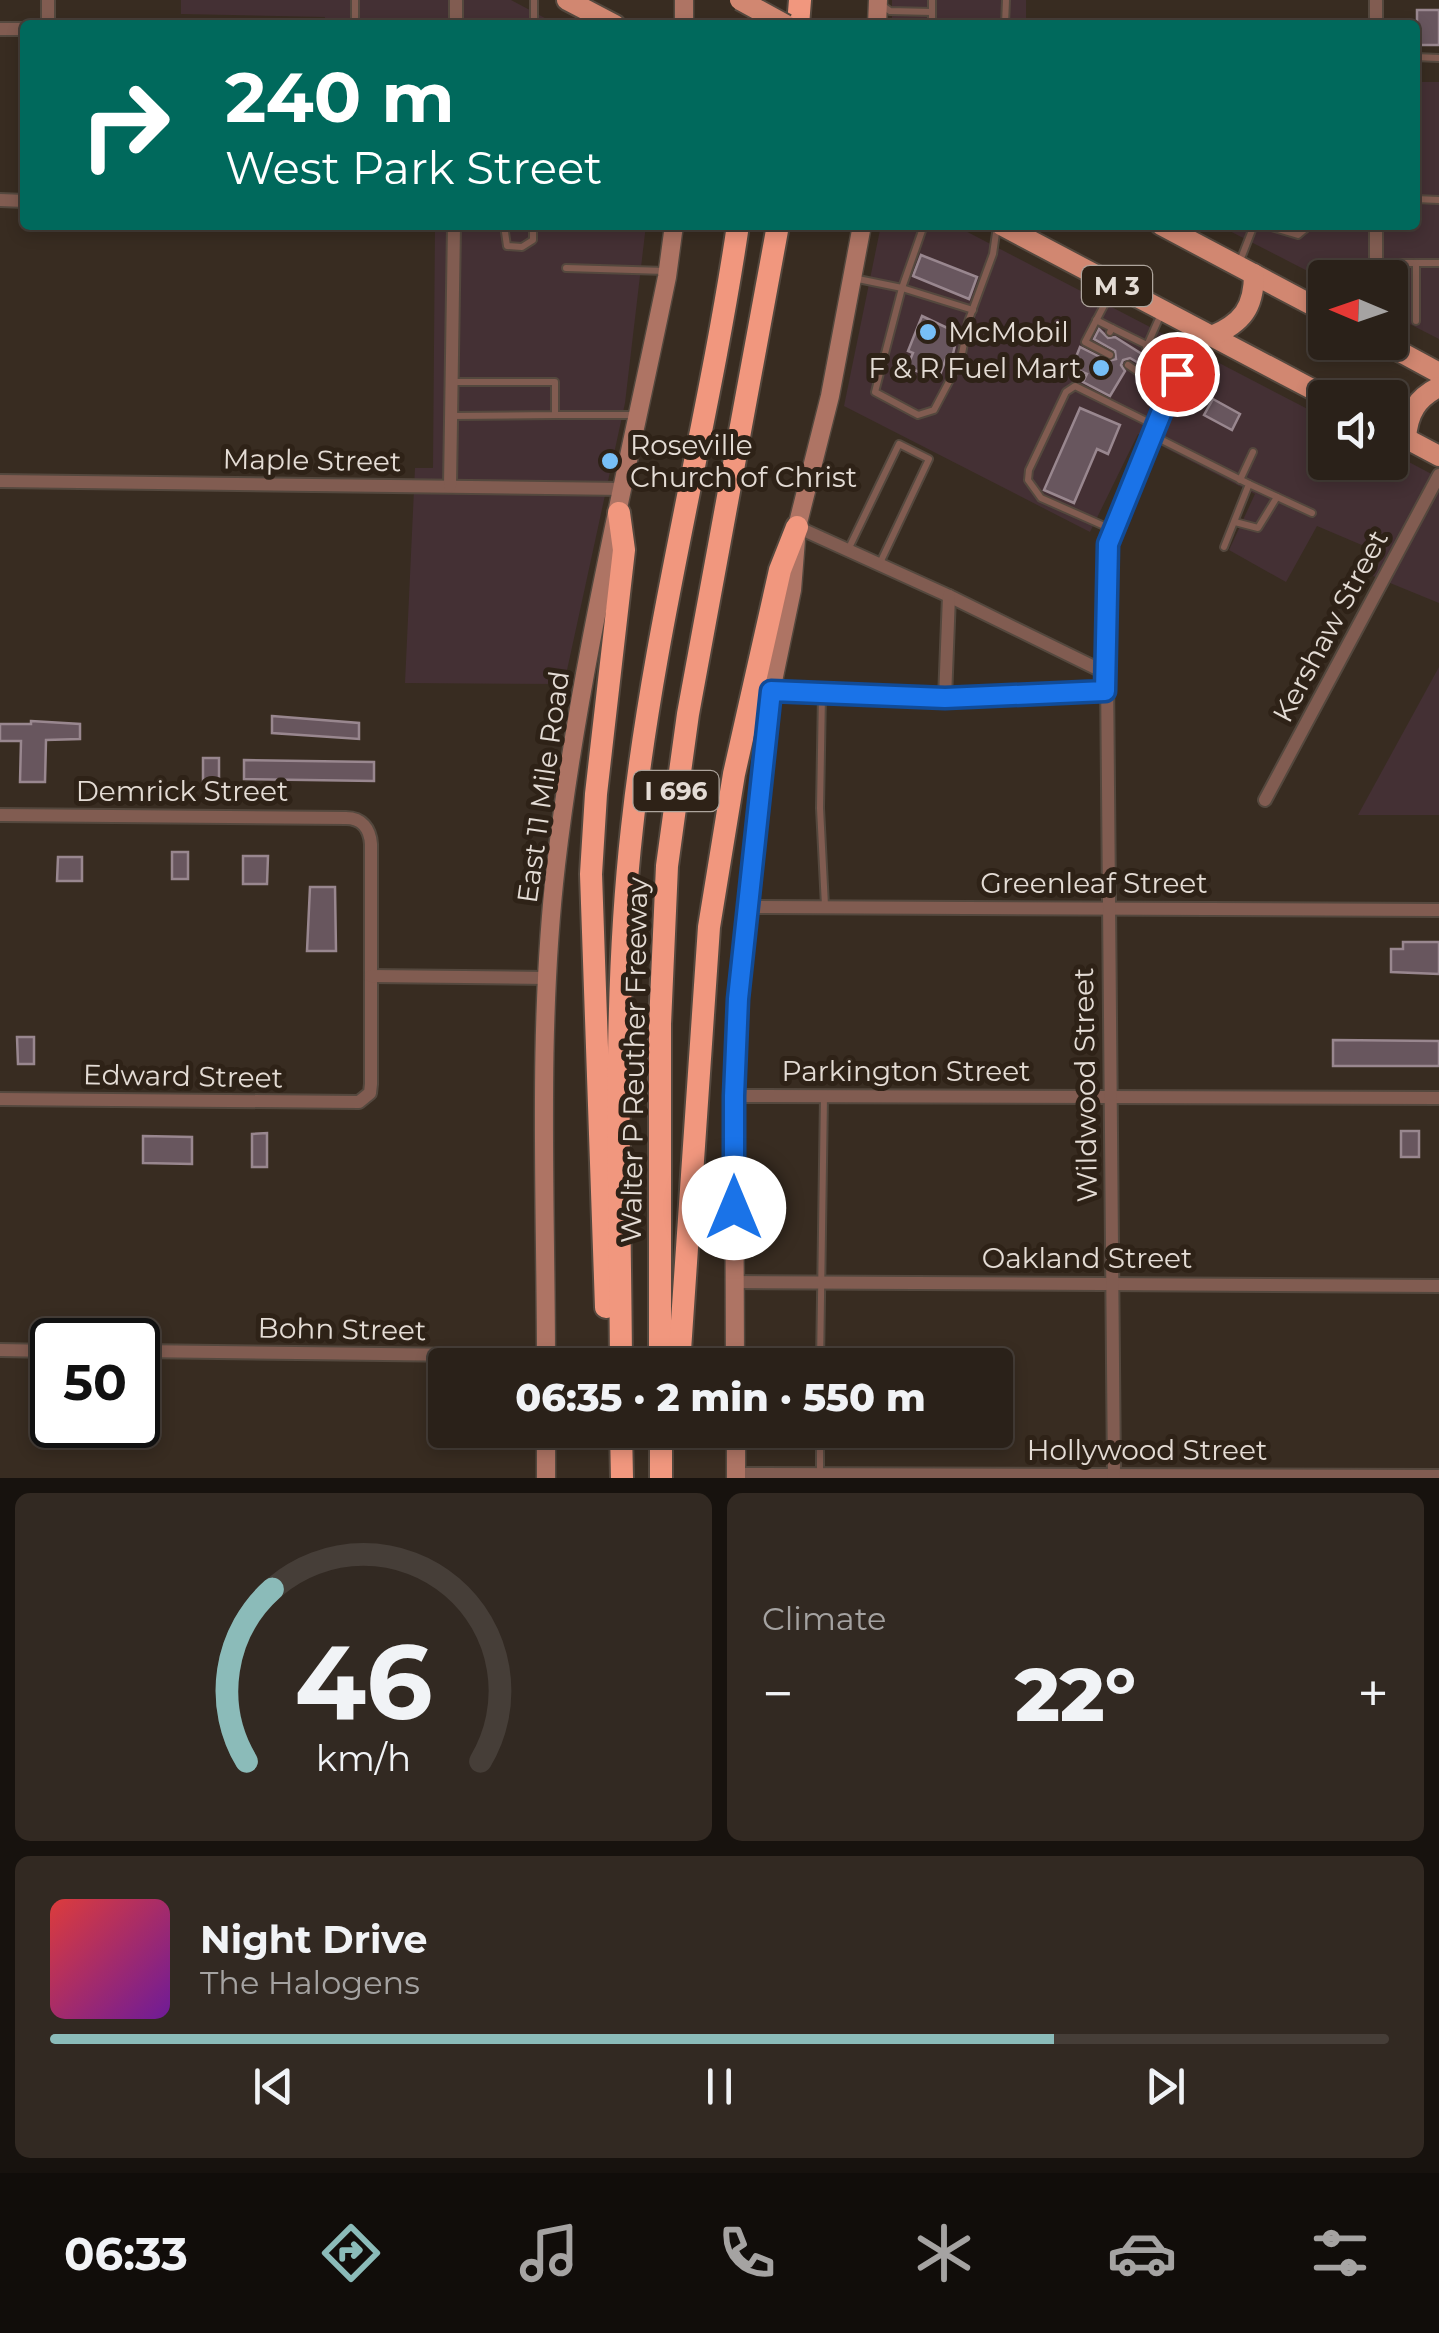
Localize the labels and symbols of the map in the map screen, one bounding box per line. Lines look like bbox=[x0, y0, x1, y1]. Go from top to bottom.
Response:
north arrow bbox=[1308, 260, 1408, 360]
road number: M 3 bbox=[1082, 266, 1152, 306]
place label: McMobil bbox=[948, 315, 1069, 349]
marker: McMobil bbox=[917, 321, 939, 343]
pin bbox=[1135, 332, 1220, 417]
place label: F & R Fuel Mart bbox=[868, 351, 1081, 385]
marker: F & R Fuel Mart bbox=[1090, 357, 1112, 379]
place label: Roseville Church of Christ bbox=[630, 428, 857, 494]
street label: Maple Street bbox=[222, 441, 402, 479]
marker: Roseville Church of Christ bbox=[599, 450, 621, 472]
street label: Kershaw Street bbox=[1265, 524, 1395, 728]
street label: East 11 Mile Road bbox=[510, 669, 576, 905]
road number: I 696 bbox=[634, 771, 718, 811]
street label: Demrick Street bbox=[76, 774, 288, 808]
street label: Greenleaf Street bbox=[980, 866, 1208, 900]
street label: Walter P Reuther Freeway bbox=[614, 876, 654, 1243]
street label: Wildwood Street bbox=[1066, 967, 1104, 1203]
street label: Parkington Street bbox=[782, 1054, 1030, 1088]
street label: Edward Street bbox=[83, 1057, 283, 1095]
position arrow bbox=[682, 1156, 786, 1260]
street label: Oakland Street bbox=[982, 1241, 1192, 1275]
street label: Bohn Street bbox=[257, 1311, 427, 1347]
speed limit sign: 50 bbox=[30, 1318, 160, 1448]
street label: Hollywood Street bbox=[1027, 1433, 1267, 1467]

